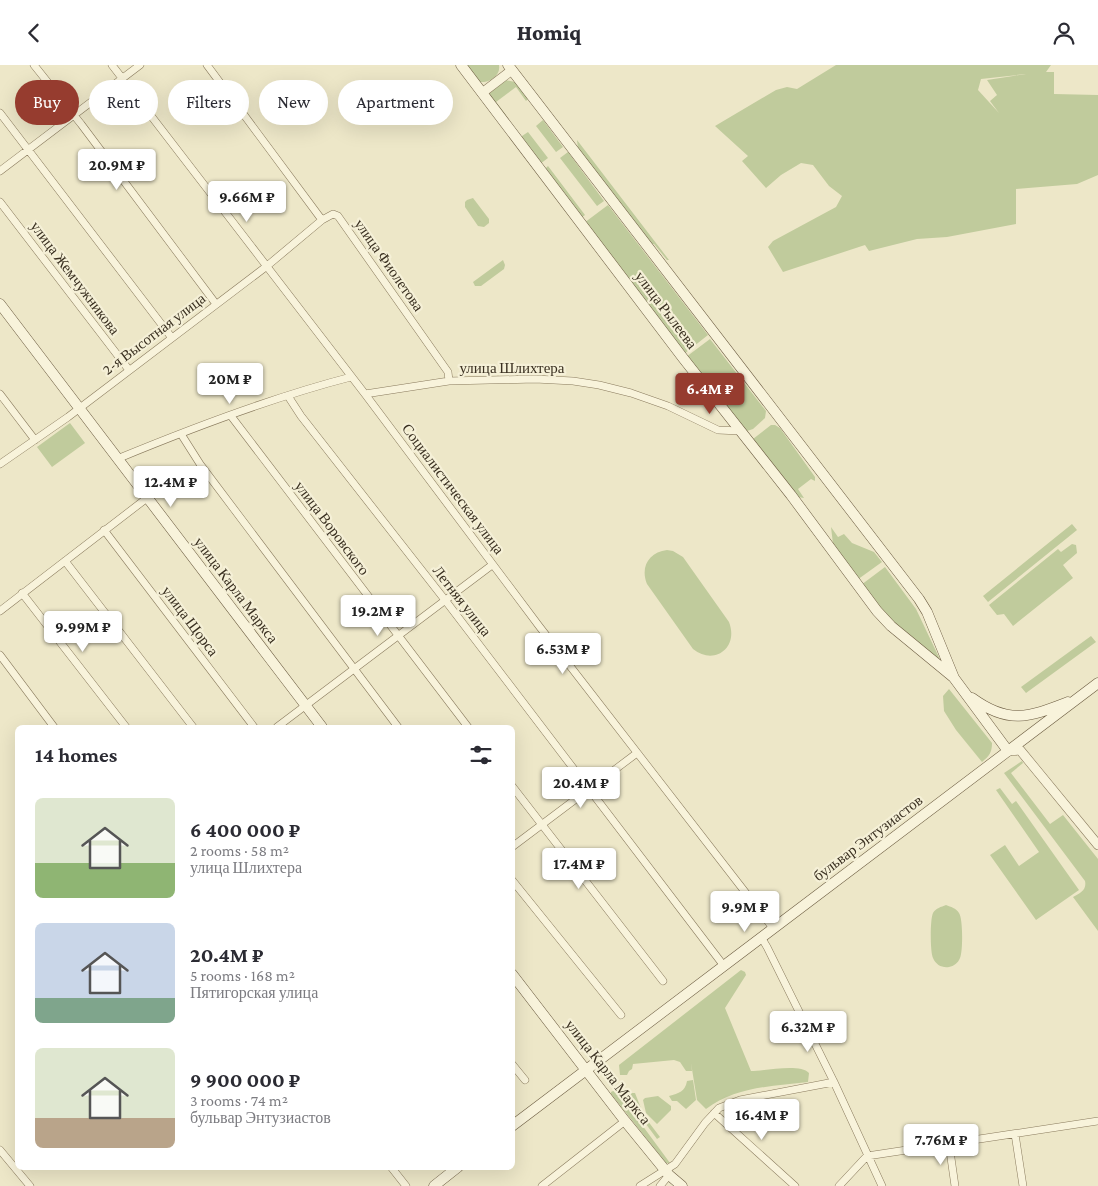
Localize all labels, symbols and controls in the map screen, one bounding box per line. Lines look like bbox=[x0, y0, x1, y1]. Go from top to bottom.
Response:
icon: back bbox=[20, 19, 48, 47]
icon: person bbox=[1050, 19, 1078, 47]
text: Homiq bbox=[517, 20, 581, 45]
chip: Buy bbox=[15, 80, 79, 125]
chip: Rent bbox=[89, 80, 158, 125]
chip: Filters bbox=[168, 80, 249, 125]
chip: New bbox=[259, 80, 328, 125]
chip: Apartment bbox=[338, 80, 453, 125]
pin: 20.9M ₽ bbox=[71, 149, 163, 191]
text: 20.9M ₽ bbox=[89, 156, 145, 173]
pin: 9.66M ₽ bbox=[201, 181, 293, 223]
text: 9.66M ₽ bbox=[219, 188, 275, 205]
street label: улица Фиолетова bbox=[351, 216, 427, 314]
street label: улица Жемчужникова bbox=[27, 218, 123, 338]
street label: улица Рылеева bbox=[632, 268, 700, 352]
street label: 2-я Высотная улица bbox=[100, 290, 209, 378]
street label: улица Шлихтера bbox=[460, 360, 565, 376]
pin: 20M ₽ bbox=[195, 363, 265, 405]
text: 20M ₽ bbox=[208, 370, 252, 387]
pin: 6.4M ₽ bbox=[669, 373, 751, 415]
text: 6.4M ₽ bbox=[686, 380, 734, 397]
street label: Социалистическая улица bbox=[399, 421, 507, 557]
pin: 12.4M ₽ bbox=[125, 465, 217, 508]
text: 12.4M ₽ bbox=[145, 473, 197, 490]
street label: улица Воровского bbox=[292, 478, 372, 578]
street label: улица Карла Маркса bbox=[191, 534, 281, 646]
street label: Летняя улица bbox=[430, 563, 495, 640]
street label: улица Щорса bbox=[158, 583, 222, 659]
pin: 19.2M ₽ bbox=[332, 595, 424, 637]
text: 19.2M ₽ bbox=[352, 602, 404, 619]
pin: 9.99M ₽ bbox=[37, 611, 129, 653]
text: 9.99M ₽ bbox=[55, 618, 111, 635]
pin: 6.53M ₽ bbox=[517, 633, 609, 675]
text: 6.53M ₽ bbox=[536, 640, 590, 657]
icon: filters bbox=[467, 741, 495, 769]
text: 14 homes bbox=[35, 743, 117, 767]
pin: 20.4M ₽ bbox=[535, 767, 627, 809]
text: 20.4M ₽ bbox=[553, 774, 609, 791]
street label: бульвар Энтузиастов bbox=[810, 792, 926, 884]
icon: home bbox=[75, 818, 135, 878]
text: 6 400 000 ₽ bbox=[190, 818, 300, 842]
text: 2 rooms · 58 m² bbox=[190, 842, 289, 859]
pin: 17.4M ₽ bbox=[533, 847, 625, 890]
text: 17.4M ₽ bbox=[553, 855, 605, 872]
text: улица Шлихтера bbox=[190, 859, 302, 876]
pin: 9.9M ₽ bbox=[704, 891, 786, 933]
text: 9.9M ₽ bbox=[721, 898, 769, 915]
icon: home bbox=[75, 943, 135, 1003]
text: 20.4M ₽ bbox=[190, 943, 264, 967]
text: 5 rooms · 168 m² bbox=[190, 967, 295, 984]
text: Пятигорская улица bbox=[190, 984, 318, 1001]
pin: 6.32M ₽ bbox=[762, 1011, 854, 1053]
street label: улица Карла Маркса bbox=[562, 1016, 654, 1128]
text: 6.32M ₽ bbox=[781, 1018, 835, 1035]
icon: home bbox=[75, 1068, 135, 1128]
text: 9 900 000 ₽ bbox=[190, 1068, 300, 1092]
text: 3 rooms · 74 m² bbox=[190, 1092, 288, 1109]
pin: 16.4M ₽ bbox=[716, 1099, 808, 1141]
text: 16.4M ₽ bbox=[735, 1106, 789, 1123]
text: бульвар Энтузиастов bbox=[190, 1109, 331, 1126]
pin: 7.76M ₽ bbox=[895, 1123, 987, 1166]
text: 7.76M ₽ bbox=[914, 1131, 968, 1148]

